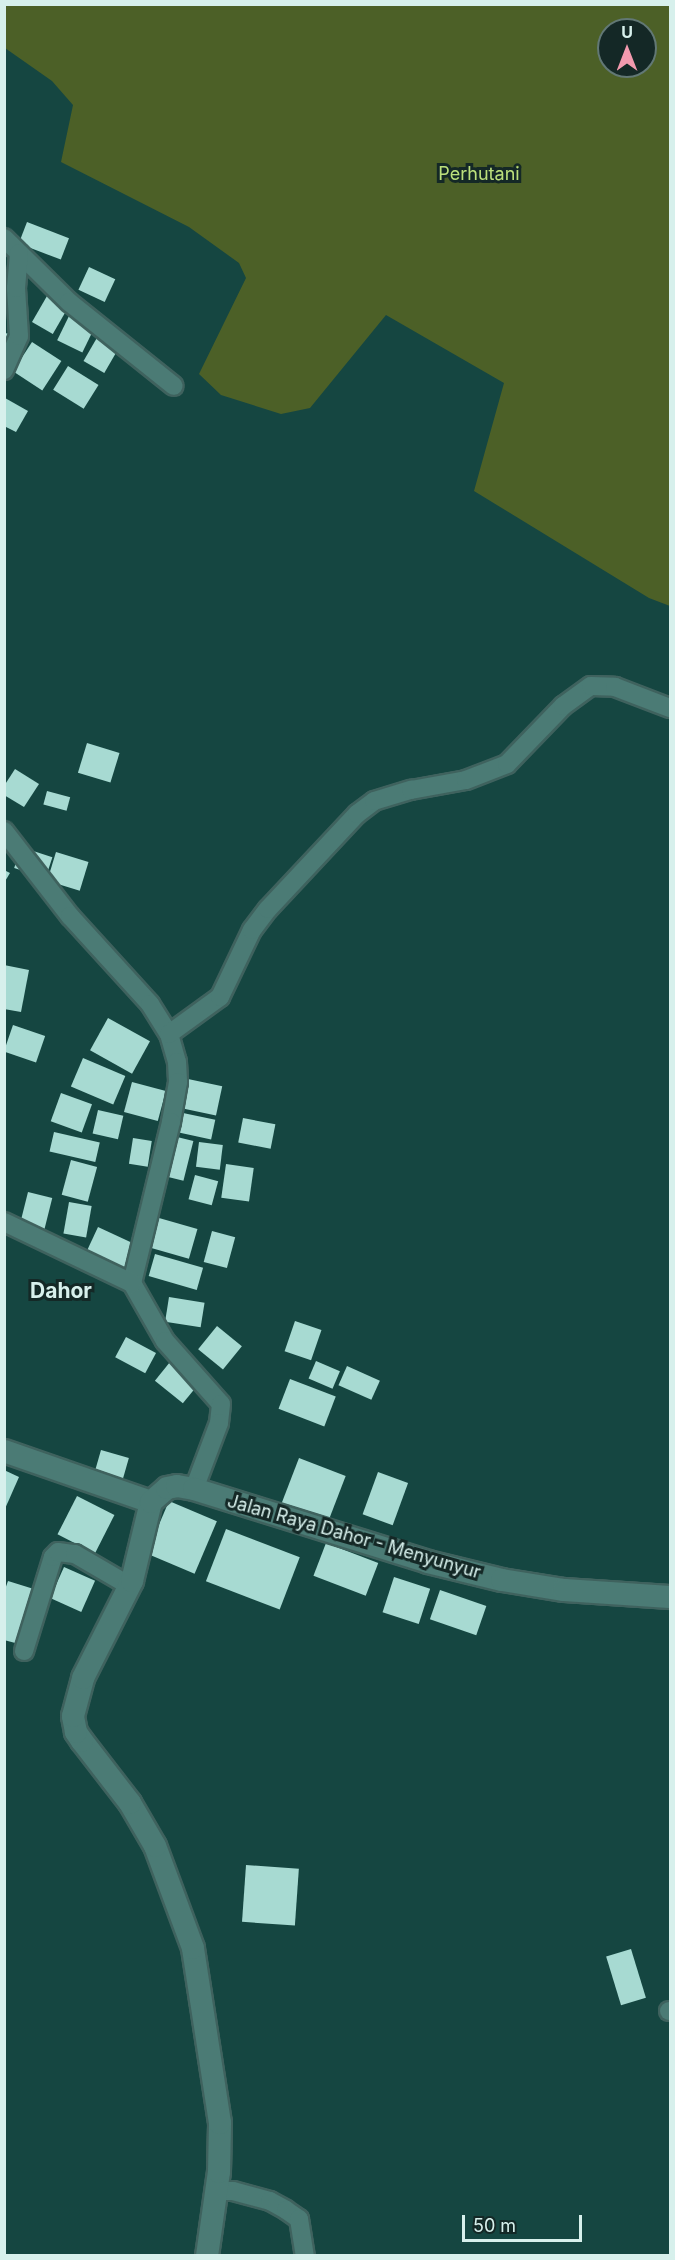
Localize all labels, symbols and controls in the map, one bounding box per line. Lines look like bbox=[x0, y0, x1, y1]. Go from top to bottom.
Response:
north arrow bbox=[597, 18, 657, 78]
text: U bbox=[621, 22, 633, 42]
park label: Perhutani bbox=[438, 163, 520, 185]
district label: Dahor bbox=[30, 1278, 92, 1304]
street label: Jalan Raya Dahor - Menyunyur bbox=[225, 1490, 483, 1584]
scale bar bbox=[465, 2203, 585, 2241]
text: 50 m bbox=[473, 2215, 516, 2236]

